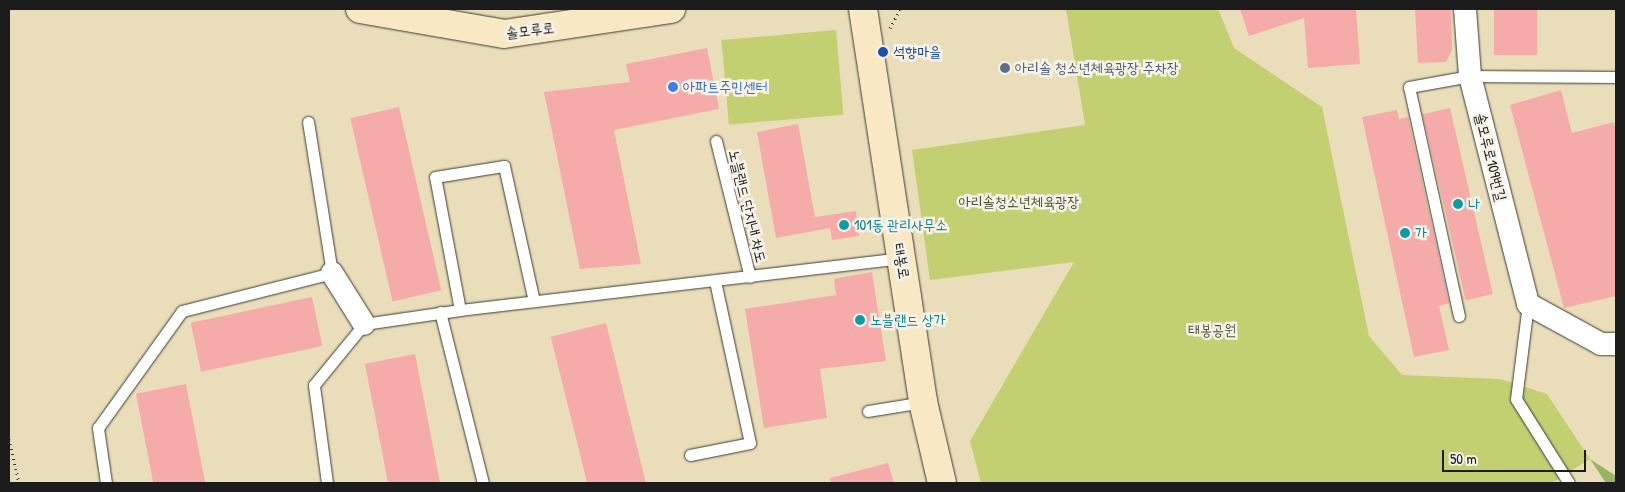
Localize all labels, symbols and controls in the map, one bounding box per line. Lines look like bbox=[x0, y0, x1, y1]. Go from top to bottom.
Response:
street label: 솔모루로 bbox=[505, 18, 555, 42]
place label: 석향마을 bbox=[893, 43, 941, 61]
marker: 석향마을 bbox=[877, 46, 889, 58]
place label: 아리솔 청소년체육광장 주차장 bbox=[1015, 59, 1179, 77]
marker: 아리솔 청소년체육광장 주차장 bbox=[999, 62, 1011, 74]
place label: 아파트주민센터 bbox=[683, 78, 767, 96]
marker: 아파트주민센터 bbox=[667, 81, 679, 93]
street label: 솔모루로109번길 bbox=[1471, 111, 1511, 203]
street label: 노블랜드 단지내 차도 bbox=[725, 148, 771, 264]
park label: 아리솔청소년체육광장 bbox=[959, 193, 1079, 211]
place label: 나 bbox=[1468, 195, 1480, 213]
marker: 나 bbox=[1452, 198, 1464, 210]
place label: 101동 관리사무소 bbox=[854, 216, 947, 234]
marker: 101동 관리사무소 bbox=[838, 219, 850, 231]
place label: 가 bbox=[1415, 224, 1427, 242]
marker: 가 bbox=[1399, 227, 1411, 239]
street label: 태봉로 bbox=[890, 242, 914, 280]
place label: 노블랜드 상가 bbox=[870, 311, 946, 329]
marker: 노블랜드 상가 bbox=[854, 314, 866, 326]
park label: 태봉공원 bbox=[1188, 321, 1236, 339]
scale bar bbox=[1445, 440, 1589, 472]
text: 50 m bbox=[1450, 448, 1477, 469]

